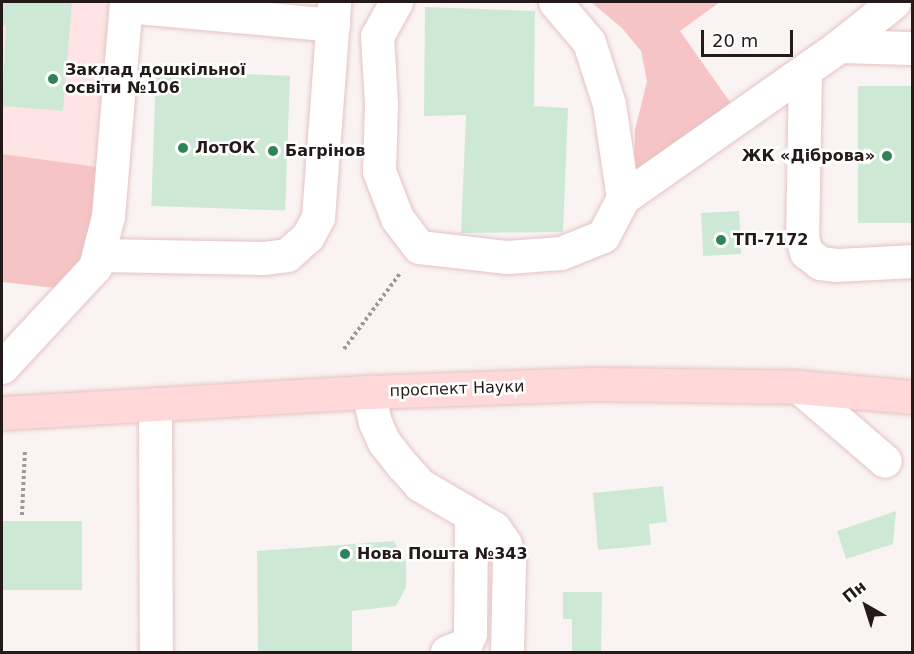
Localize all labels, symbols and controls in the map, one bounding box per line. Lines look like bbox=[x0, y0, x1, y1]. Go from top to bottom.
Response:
scale bar bbox=[704, 18, 796, 56]
text: 20 m bbox=[712, 30, 758, 51]
place label: Заклад дошкільної освіти №106 bbox=[65, 60, 246, 98]
marker: Заклад дошкільної освіти №106 bbox=[46, 72, 60, 86]
place label: ЛотОК bbox=[195, 138, 255, 158]
marker: ЛотОК bbox=[176, 141, 190, 155]
place label: Багрінов bbox=[285, 141, 365, 161]
marker: Багрінов bbox=[266, 144, 280, 158]
place label: ЖК «Діброва» bbox=[742, 146, 875, 166]
marker: ЖК «Діброва» bbox=[880, 149, 894, 163]
place label: ТП-7172 bbox=[733, 230, 808, 250]
marker: ТП-7172 bbox=[714, 233, 728, 247]
street label: проспект Науки bbox=[389, 377, 525, 401]
place label: Нова Пошта №343 bbox=[357, 544, 528, 564]
marker: Нова Пошта №343 bbox=[338, 547, 352, 561]
north arrow bbox=[836, 576, 896, 636]
text: Пн bbox=[839, 577, 870, 607]

